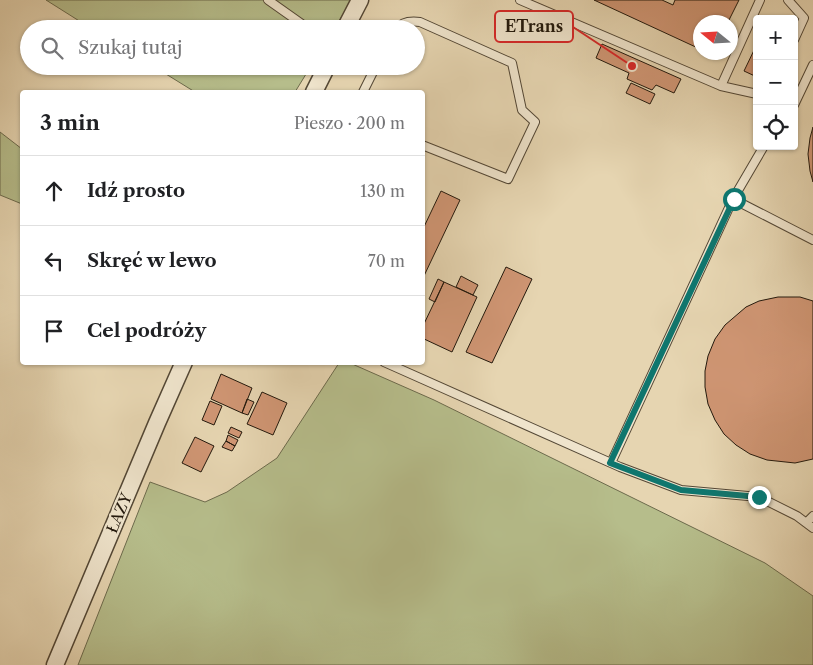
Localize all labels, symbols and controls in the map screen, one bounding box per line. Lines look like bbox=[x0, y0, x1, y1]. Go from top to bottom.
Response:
callout: ETrans bbox=[495, 11, 573, 42]
north arrow bbox=[693, 15, 738, 60]
map controls bbox=[753, 15, 798, 150]
button: + bbox=[753, 15, 798, 60]
text: ETrans bbox=[505, 16, 563, 36]
search box bbox=[20, 20, 425, 75]
icon: search bbox=[38, 34, 66, 62]
text: Szukaj tutaj bbox=[78, 36, 182, 59]
button: − bbox=[753, 60, 798, 105]
button: locate bbox=[753, 105, 798, 150]
text: 3 min bbox=[40, 110, 100, 135]
text: Pieszo · 200 m bbox=[294, 113, 405, 133]
icon: ahead bbox=[40, 177, 68, 205]
text: Idź prosto bbox=[87, 179, 185, 202]
text: 130 m bbox=[360, 181, 405, 201]
route start bbox=[723, 188, 746, 211]
icon: left bbox=[40, 247, 68, 275]
text: Skręć w lewo bbox=[87, 249, 217, 272]
text: 70 m bbox=[368, 251, 405, 271]
icon: arrive bbox=[40, 317, 68, 345]
text: Cel podróży bbox=[87, 319, 206, 342]
route end bbox=[748, 486, 771, 509]
street label: ŁAZY bbox=[102, 490, 136, 536]

